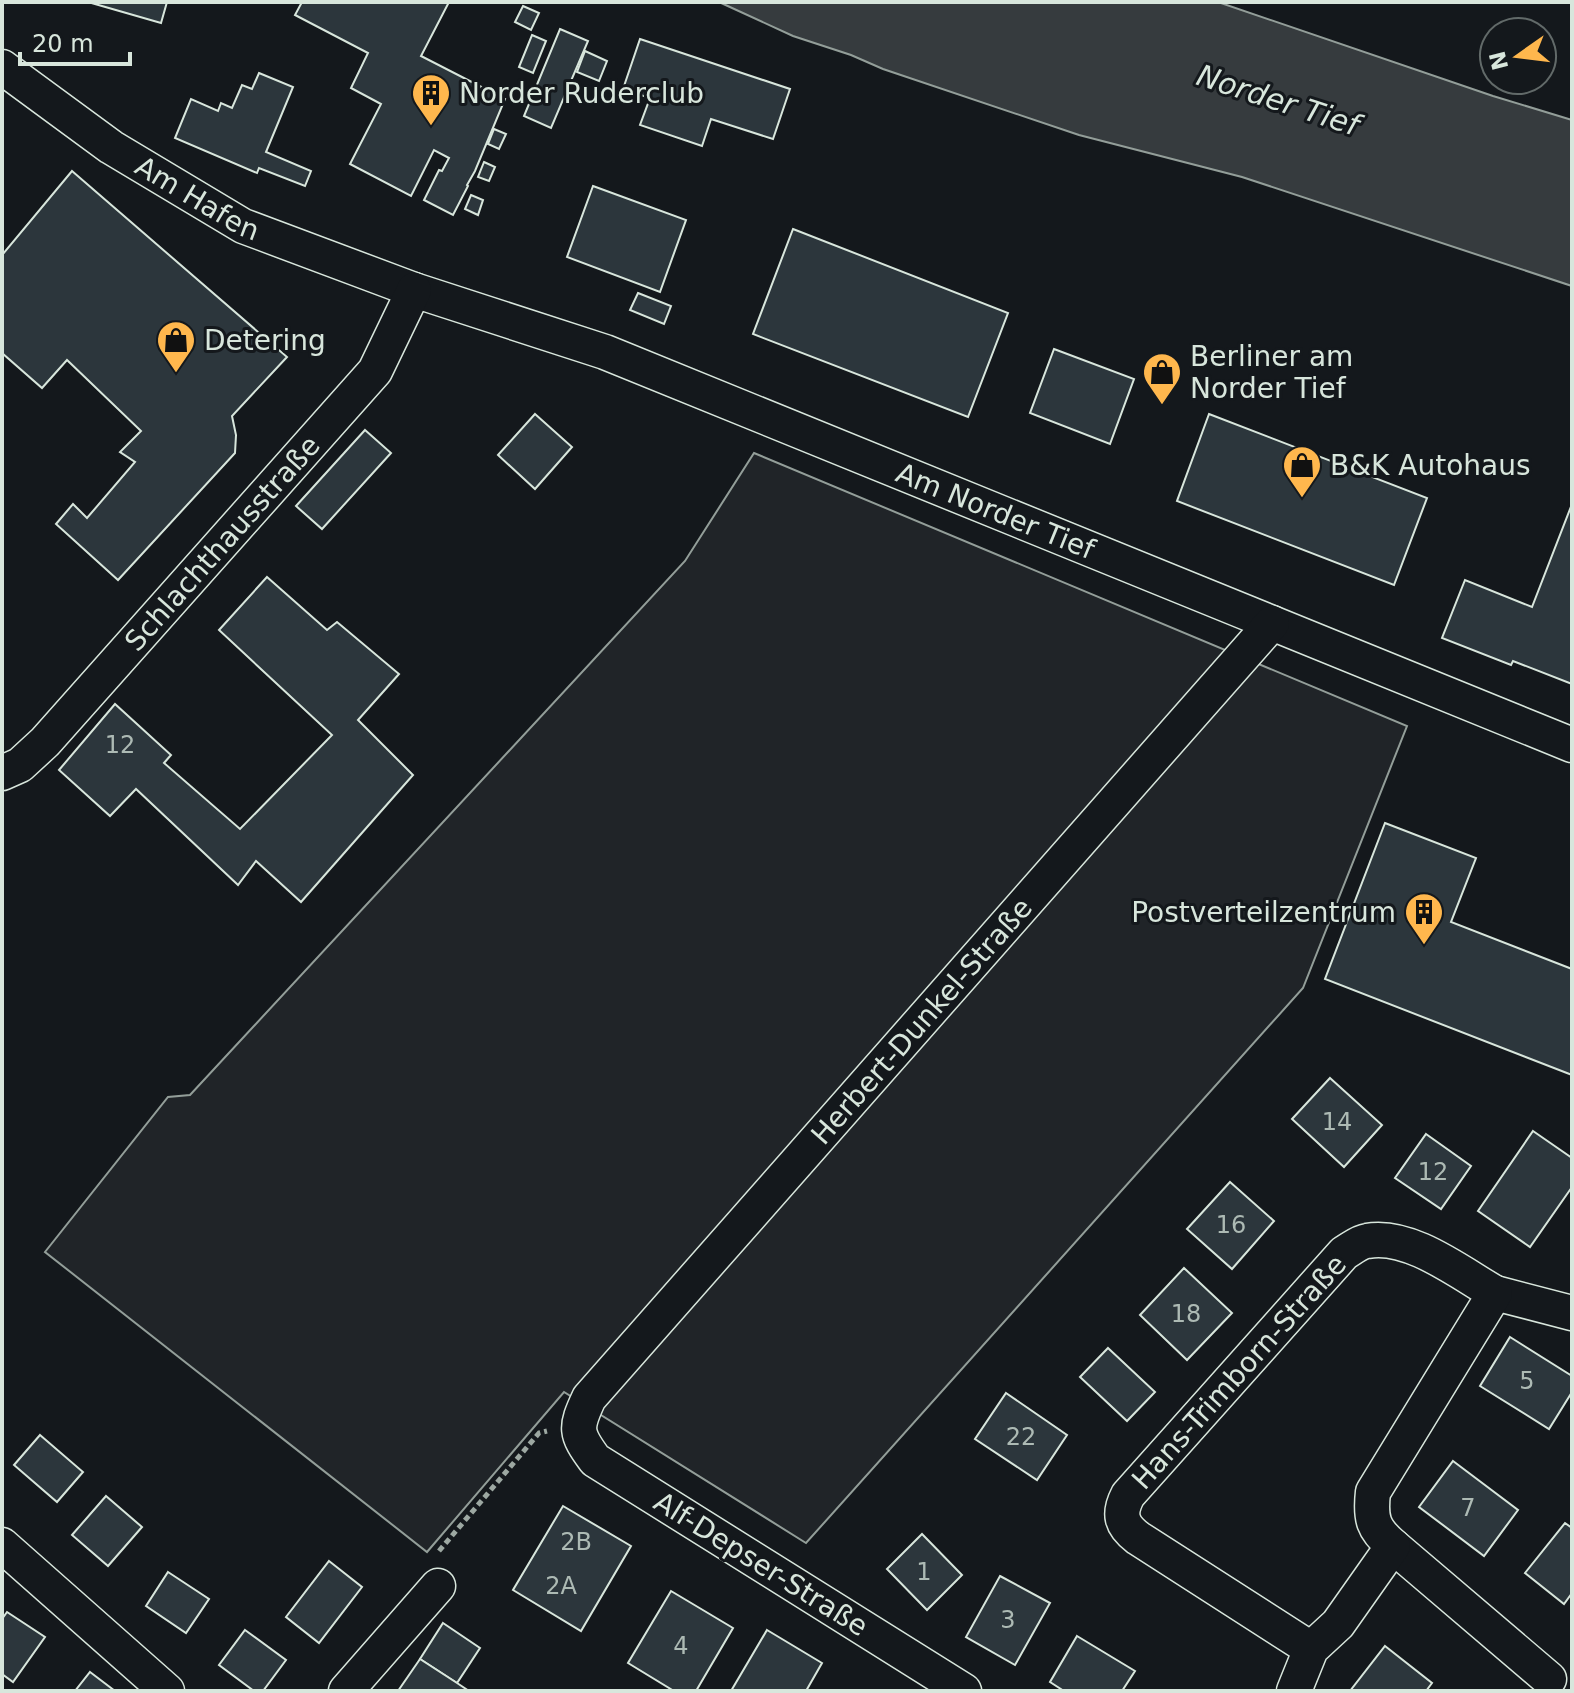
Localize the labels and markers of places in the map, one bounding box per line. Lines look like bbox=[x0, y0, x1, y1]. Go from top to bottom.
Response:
building icon: Norder Ruderclub bbox=[410, 72, 452, 127]
place label: Norder Ruderclub bbox=[459, 77, 704, 110]
shop icon: Detering bbox=[155, 319, 197, 374]
place label: Detering bbox=[204, 324, 326, 357]
place label: Berliner am Norder Tief bbox=[1190, 340, 1353, 405]
shop icon: Berliner am Norder Tief bbox=[1141, 351, 1183, 406]
shop icon: B&K Autohaus bbox=[1281, 444, 1323, 499]
place label: B&K Autohaus bbox=[1330, 449, 1531, 482]
building icon: Postverteilzentrum bbox=[1403, 891, 1445, 946]
place label: Postverteilzentrum bbox=[1131, 896, 1396, 929]

